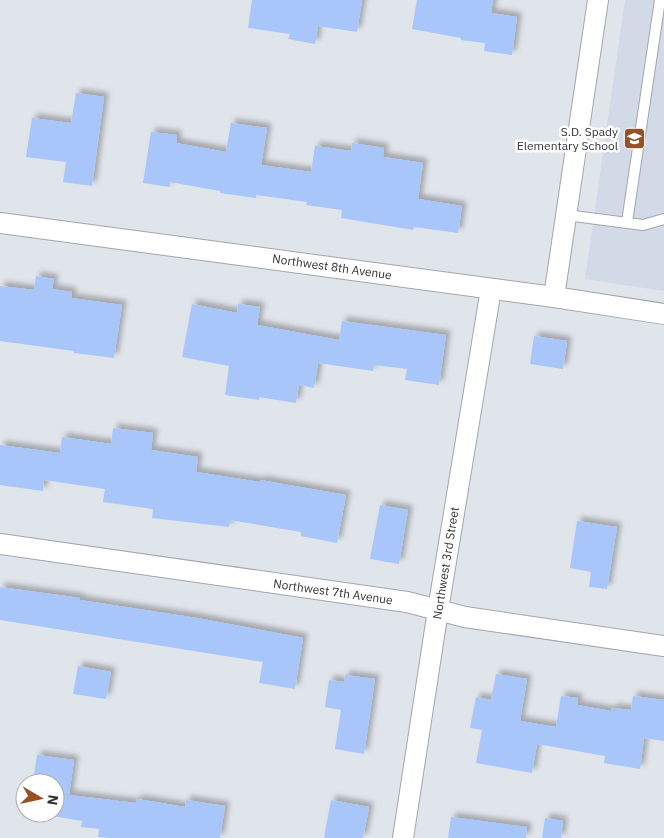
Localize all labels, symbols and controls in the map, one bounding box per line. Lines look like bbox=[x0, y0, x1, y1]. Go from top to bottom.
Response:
place label: S.D. Spady Elementary School bbox=[517, 124, 618, 153]
school or university icon: S.D. Spady Elementary School bbox=[622, 127, 646, 151]
street label: Northwest 8th Avenue bbox=[271, 251, 393, 282]
street label: Northwest 3rd Street bbox=[429, 506, 462, 620]
street label: Northwest 7th Avenue bbox=[272, 576, 394, 607]
north arrow bbox=[15, 773, 65, 823]
text: N bbox=[43, 794, 63, 806]

